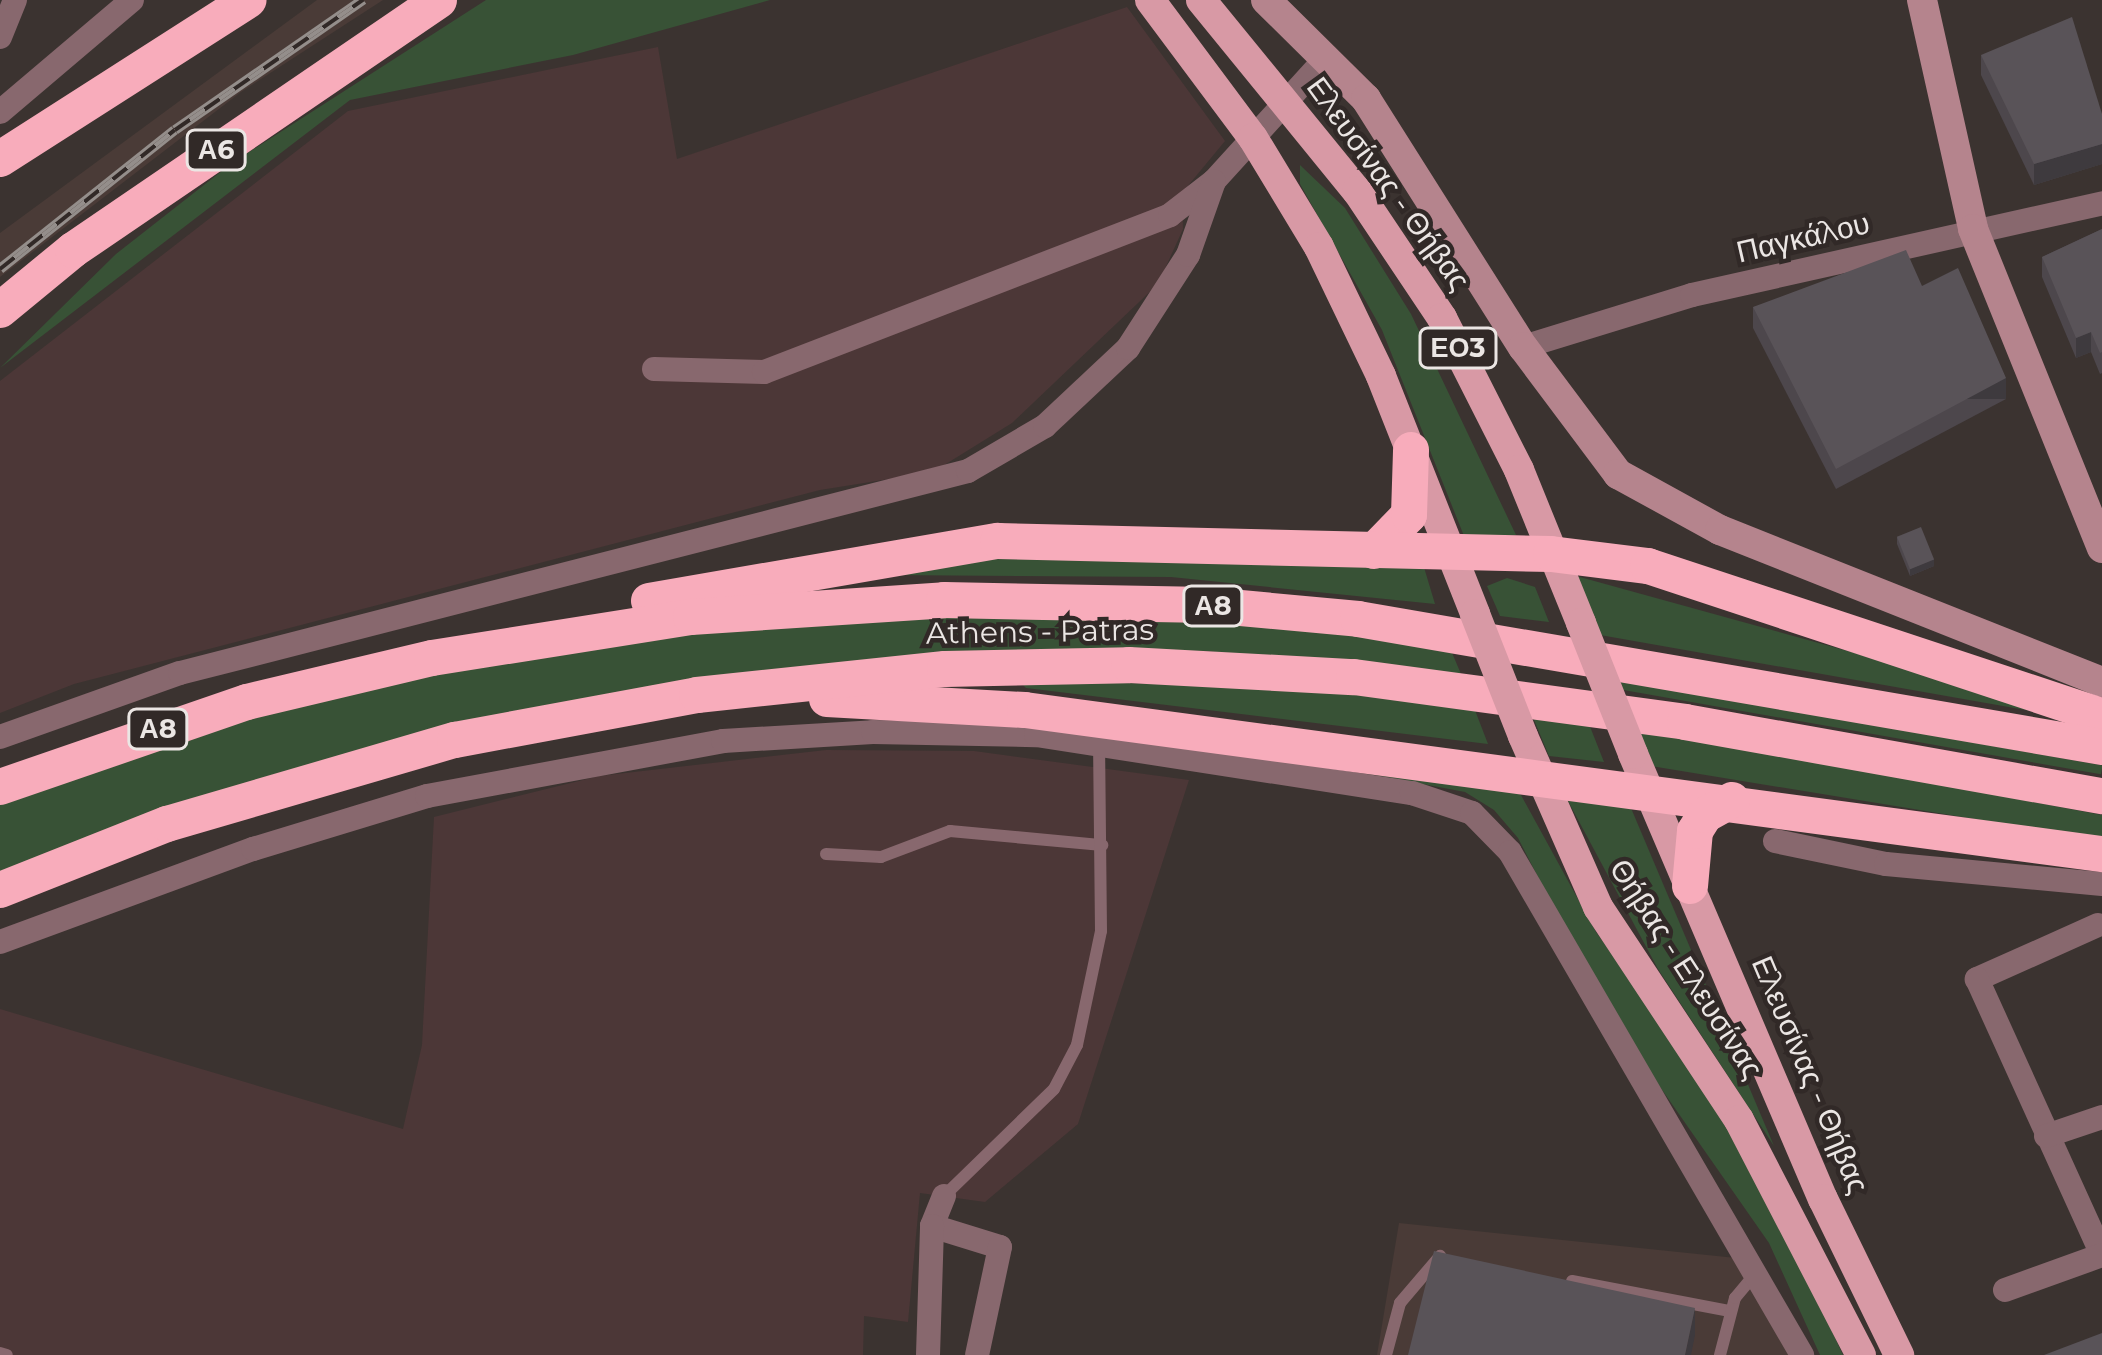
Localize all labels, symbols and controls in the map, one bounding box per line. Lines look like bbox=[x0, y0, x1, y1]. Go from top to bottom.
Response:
street label: Ελευσίνας - Θήβας bbox=[1299, 71, 1477, 297]
road number: Α6 bbox=[183, 129, 249, 171]
street label: Παγκάλου bbox=[1733, 205, 1873, 271]
road number: ΕΟ3 bbox=[1416, 327, 1500, 369]
road number: Α8 bbox=[1180, 585, 1246, 627]
street label: Athens - Patras bbox=[926, 612, 1154, 652]
road number: Α8 bbox=[125, 708, 191, 750]
street label: Θήβας - Ελευσίνας bbox=[1602, 853, 1770, 1085]
street label: Ελευσίνας - Θήβας bbox=[1744, 951, 1876, 1199]

